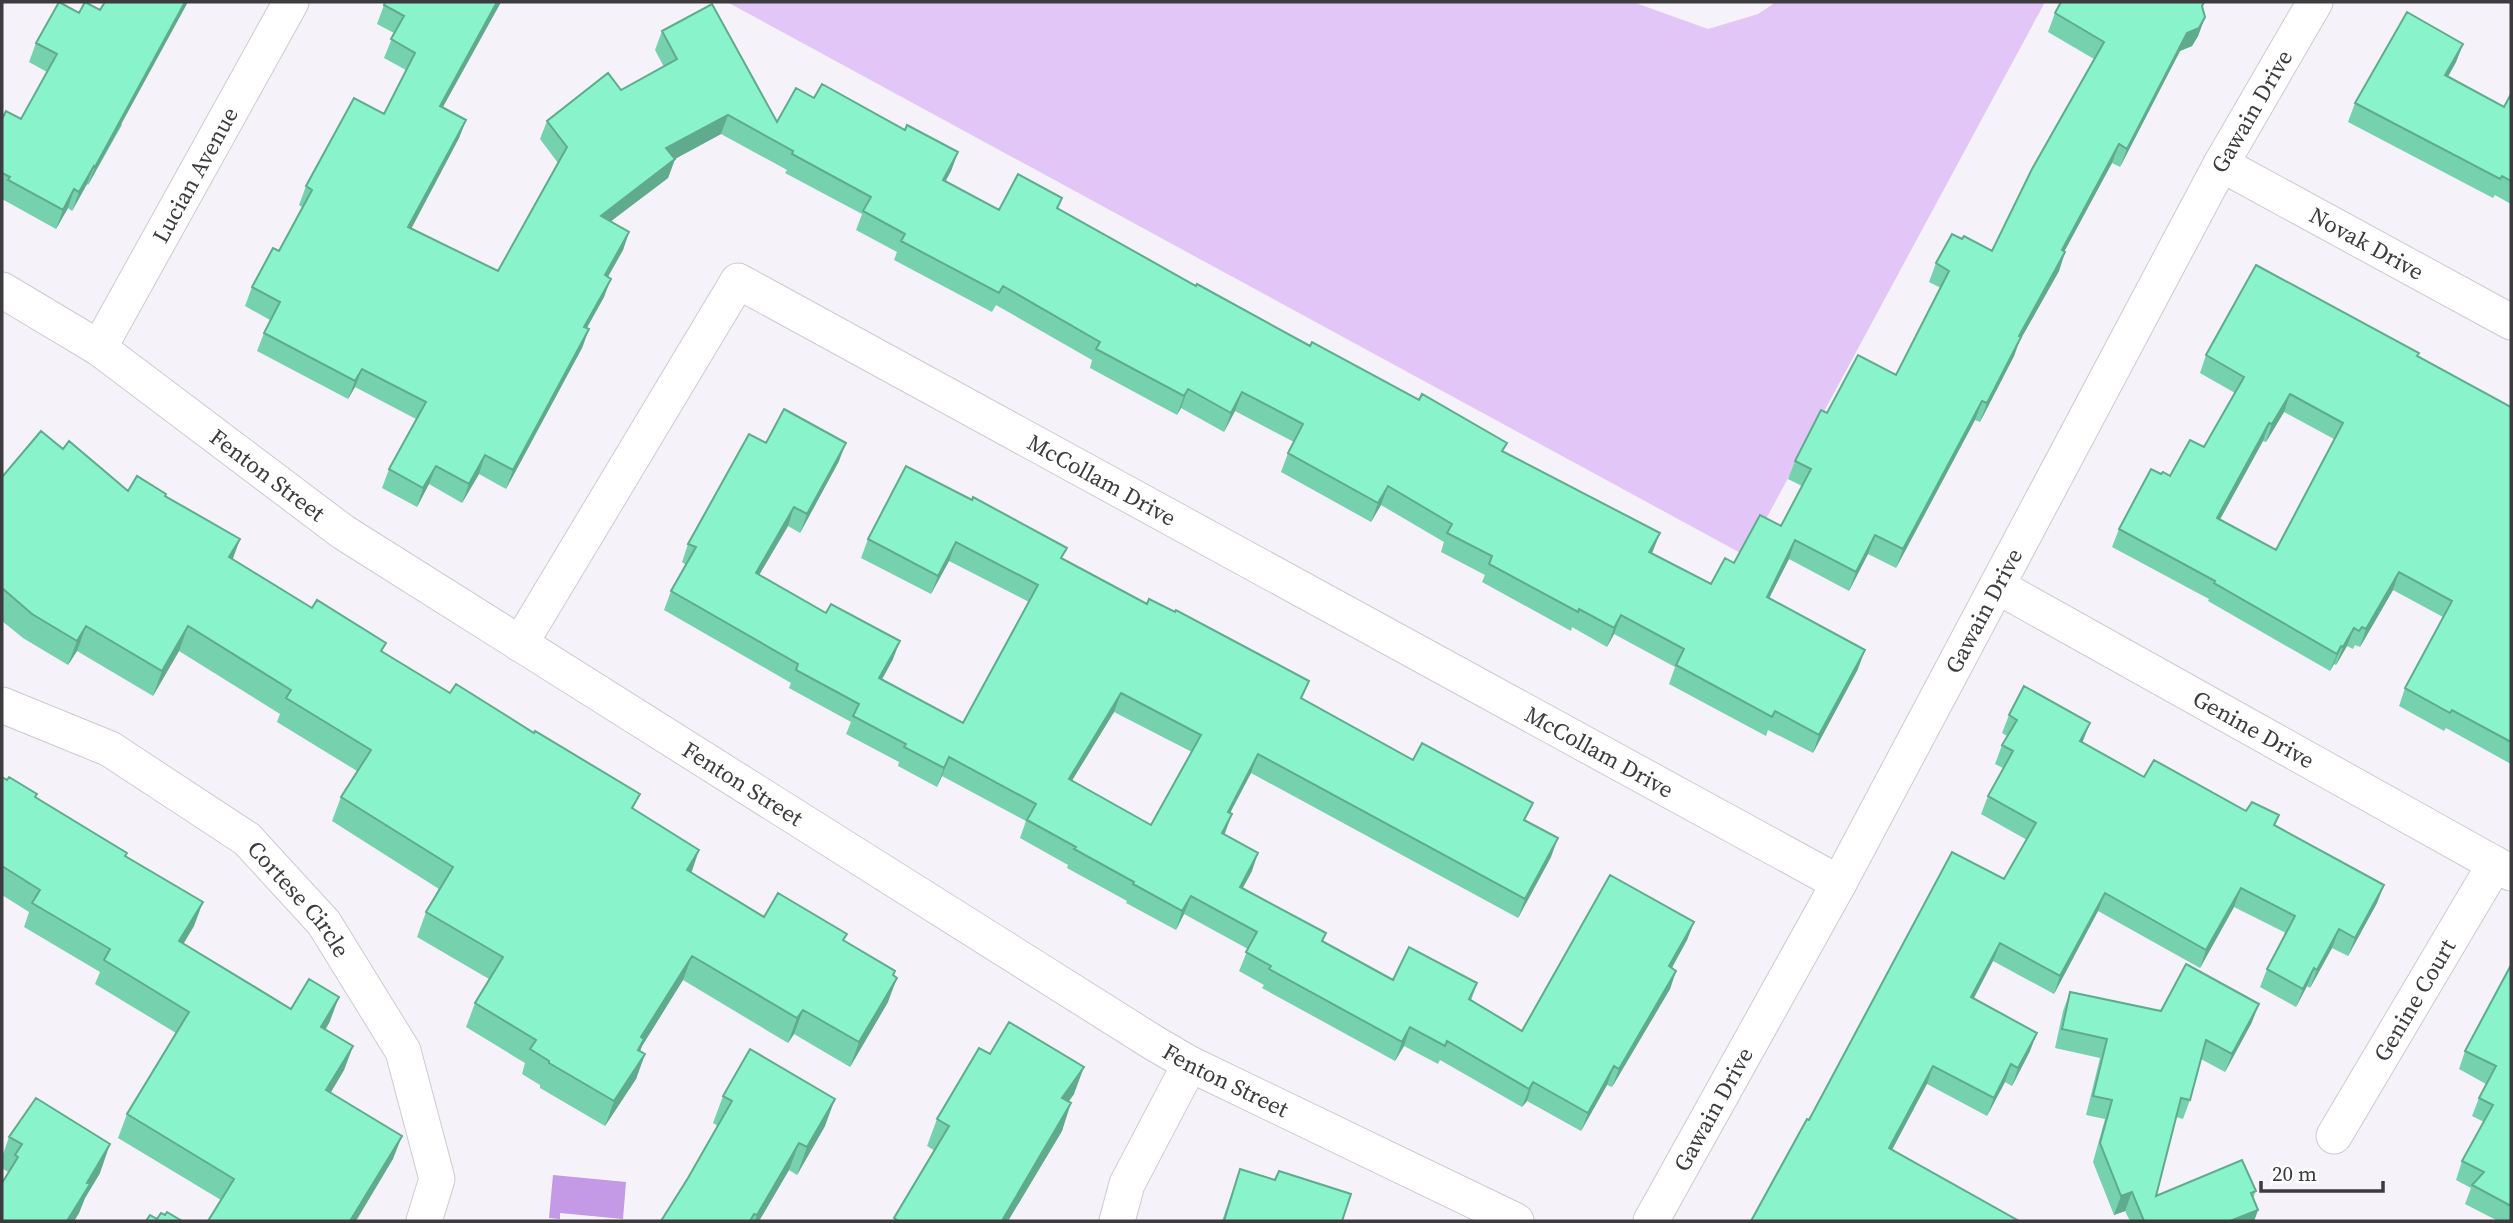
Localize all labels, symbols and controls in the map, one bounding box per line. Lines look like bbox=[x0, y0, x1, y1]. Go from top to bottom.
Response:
street label: Gawain Drive bbox=[2203, 44, 2300, 179]
street label: Lucian Avenue bbox=[144, 101, 246, 249]
street label: Novak Drive bbox=[2304, 199, 2430, 288]
street label: Fenton Street bbox=[203, 421, 332, 529]
street label: McCollam Drive bbox=[1022, 426, 1182, 534]
street label: Gawain Drive bbox=[1937, 543, 2030, 679]
street label: Genine Drive bbox=[2187, 683, 2320, 776]
street label: McCollam Drive bbox=[1519, 698, 1679, 806]
street label: Fenton Street bbox=[676, 734, 810, 834]
street label: Cortese Circle bbox=[240, 834, 357, 963]
street label: Genine Court bbox=[2366, 932, 2463, 1067]
street label: Fenton Street bbox=[1157, 1035, 1294, 1125]
street label: Gawain Drive bbox=[1666, 1041, 1761, 1177]
scale bar bbox=[2261, 1150, 2384, 1194]
text: 20 m bbox=[2272, 1159, 2317, 1188]

